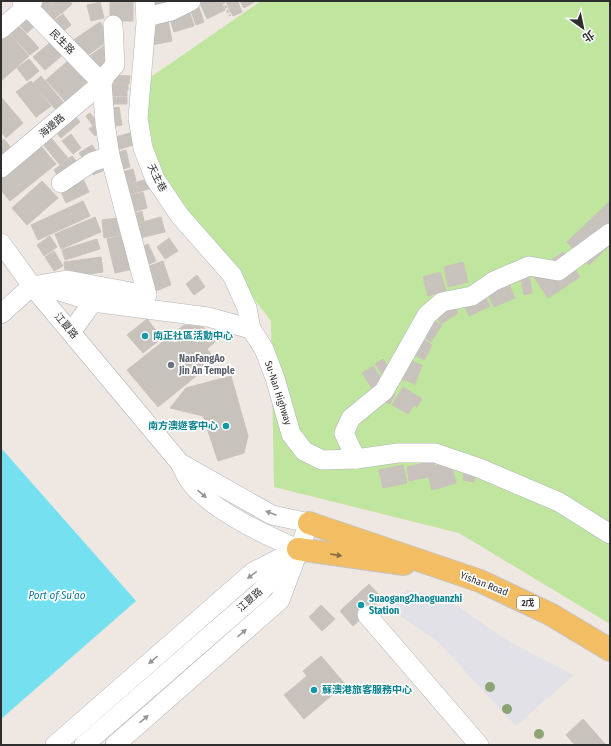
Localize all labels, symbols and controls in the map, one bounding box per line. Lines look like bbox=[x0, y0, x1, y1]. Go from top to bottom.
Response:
north arrow bbox=[563, 8, 603, 48]
street label: 民生路 bbox=[47, 27, 77, 57]
text: 北 bbox=[580, 28, 596, 44]
street label: 海邊路 bbox=[37, 112, 67, 140]
street label: 天主巷 bbox=[145, 162, 169, 194]
street label: 江夏路 bbox=[52, 311, 80, 341]
place label: 南正社區活動中心 bbox=[153, 330, 233, 342]
marker: 南正社區活動中心 bbox=[140, 331, 150, 341]
place label: NanFangAo Jin An Temple bbox=[178, 353, 235, 377]
street label: Su-Nan Highway bbox=[262, 359, 294, 427]
marker: NanFangAo Jin An Temple bbox=[166, 360, 176, 370]
place label: 南方澳遊客中心 bbox=[148, 420, 218, 432]
marker: 南方澳遊客中心 bbox=[221, 421, 231, 431]
one-way arrow bbox=[197, 489, 207, 499]
one-way arrow bbox=[265, 510, 277, 516]
one-way arrow bbox=[330, 552, 343, 558]
street label: Yishan Road bbox=[458, 569, 510, 599]
one-way arrow bbox=[246, 570, 257, 579]
street label: 江夏路 bbox=[235, 586, 265, 614]
water label: Port of Su'ao bbox=[28, 589, 86, 602]
place label: Suaogang2haoguanzhi Station bbox=[369, 593, 462, 617]
road number: 2戊 bbox=[517, 596, 539, 610]
marker: Suaogang2haoguanzhi Station bbox=[356, 600, 366, 610]
one-way arrow bbox=[237, 629, 247, 638]
one-way arrow bbox=[148, 655, 159, 664]
place label: 蘇澳港旅客服務中心 bbox=[322, 684, 412, 696]
marker: 蘇澳港旅客服務中心 bbox=[309, 685, 319, 695]
one-way arrow bbox=[139, 715, 150, 724]

